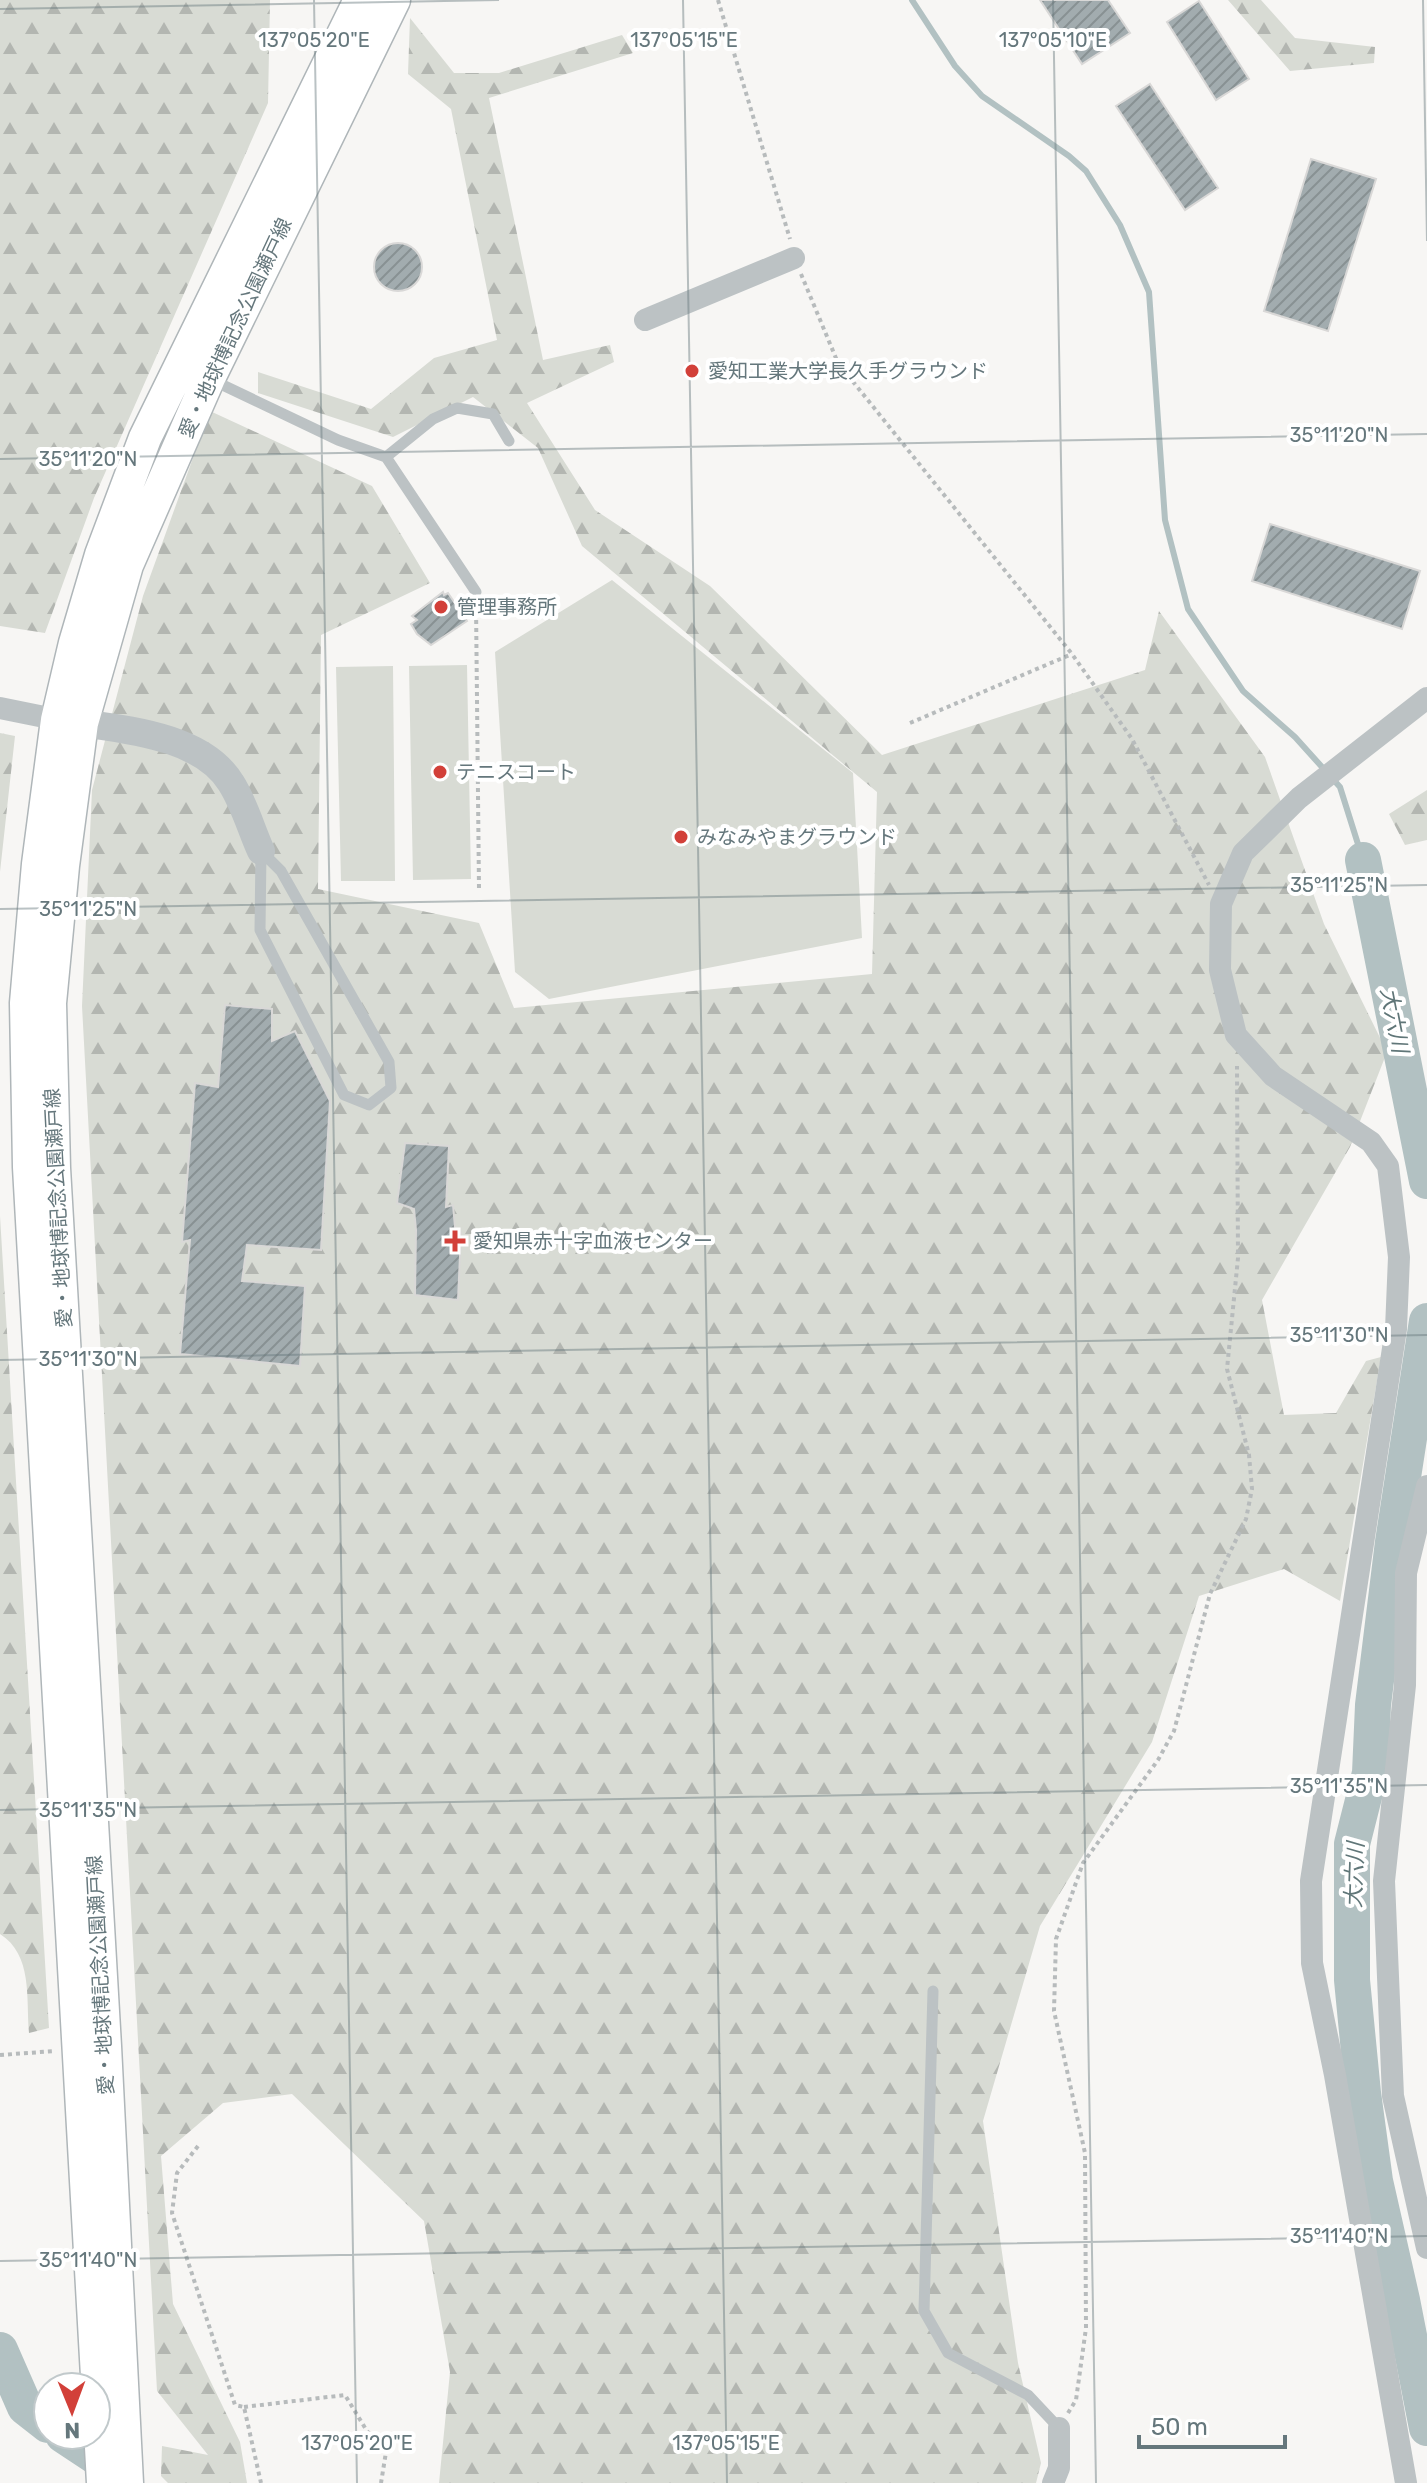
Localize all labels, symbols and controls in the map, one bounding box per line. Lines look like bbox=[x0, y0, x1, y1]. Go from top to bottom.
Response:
text: 137°05'20"E bbox=[258, 28, 370, 52]
text: 137°05'15"E bbox=[630, 28, 738, 52]
text: 137°05'10"E bbox=[999, 28, 1107, 52]
street label: 愛・地球博記念公園瀬戸線 bbox=[173, 214, 297, 442]
place label: 愛知工業大学長久手グラウンド bbox=[708, 359, 988, 383]
marker: 愛知工業大学長久手グラウンド bbox=[683, 362, 701, 380]
text: 35°11'20"N bbox=[1290, 423, 1388, 447]
text: 35°11'20"N bbox=[39, 447, 137, 471]
place label: 管理事務所 bbox=[457, 595, 557, 619]
marker: 管理事務所 bbox=[432, 598, 450, 616]
place label: テニスコート bbox=[456, 760, 576, 784]
marker: テニスコート bbox=[431, 763, 449, 781]
place label: みなみやまグラウンド bbox=[697, 825, 897, 849]
marker: みなみやまグラウンド bbox=[672, 828, 690, 846]
text: 35°11'25"N bbox=[1290, 873, 1388, 897]
text: 35°11'25"N bbox=[39, 897, 137, 921]
water label: 大六川 bbox=[1375, 985, 1414, 1057]
street label: 愛・地球博記念公園瀬戸線 bbox=[40, 1088, 76, 1328]
place label: 愛知県赤十字血液センター bbox=[473, 1229, 713, 1253]
marker: 愛知県赤十字血液センター bbox=[444, 1230, 466, 1252]
text: 35°11'30"N bbox=[1289, 1323, 1389, 1347]
text: 35°11'30"N bbox=[38, 1347, 138, 1371]
text: 35°11'35"N bbox=[1290, 1774, 1388, 1798]
text: 35°11'35"N bbox=[39, 1798, 137, 1822]
water label: 大六川 bbox=[1340, 1840, 1369, 1908]
street label: 愛・地球博記念公園瀬戸線 bbox=[82, 1855, 118, 2095]
text: 35°11'40"N bbox=[1290, 2224, 1388, 2248]
text: 35°11'40"N bbox=[39, 2248, 137, 2272]
north arrow bbox=[32, 2371, 112, 2451]
scale bar bbox=[1139, 2399, 1285, 2449]
text: 50 m bbox=[1151, 2413, 1208, 2441]
text: N bbox=[64, 2417, 80, 2444]
text: 137°05'20"E bbox=[301, 2431, 413, 2455]
text: 137°05'15"E bbox=[672, 2431, 780, 2455]

